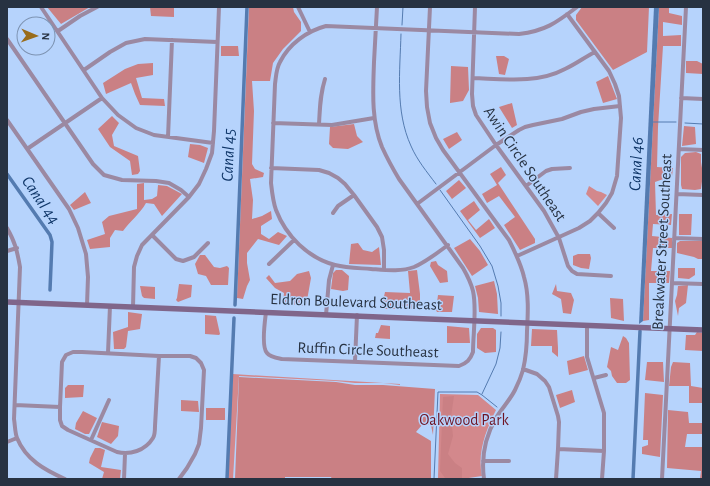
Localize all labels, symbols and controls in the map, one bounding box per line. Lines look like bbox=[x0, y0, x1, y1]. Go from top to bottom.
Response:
north arrow bbox=[16, 16, 56, 56]
text: N bbox=[40, 32, 51, 40]
street label: Awin Circle Southeast bbox=[481, 104, 569, 224]
water label: Canal 45 bbox=[219, 128, 237, 182]
water label: Canal 46 bbox=[626, 137, 646, 191]
street label: Breakwater Street Southeast bbox=[649, 153, 675, 331]
water label: Canal 44 bbox=[19, 173, 63, 227]
street label: Eldron Boulevard Southeast bbox=[270, 291, 442, 313]
street label: Ruffin Circle Southeast bbox=[297, 340, 439, 360]
park label: Oakwood Park bbox=[419, 412, 510, 428]

